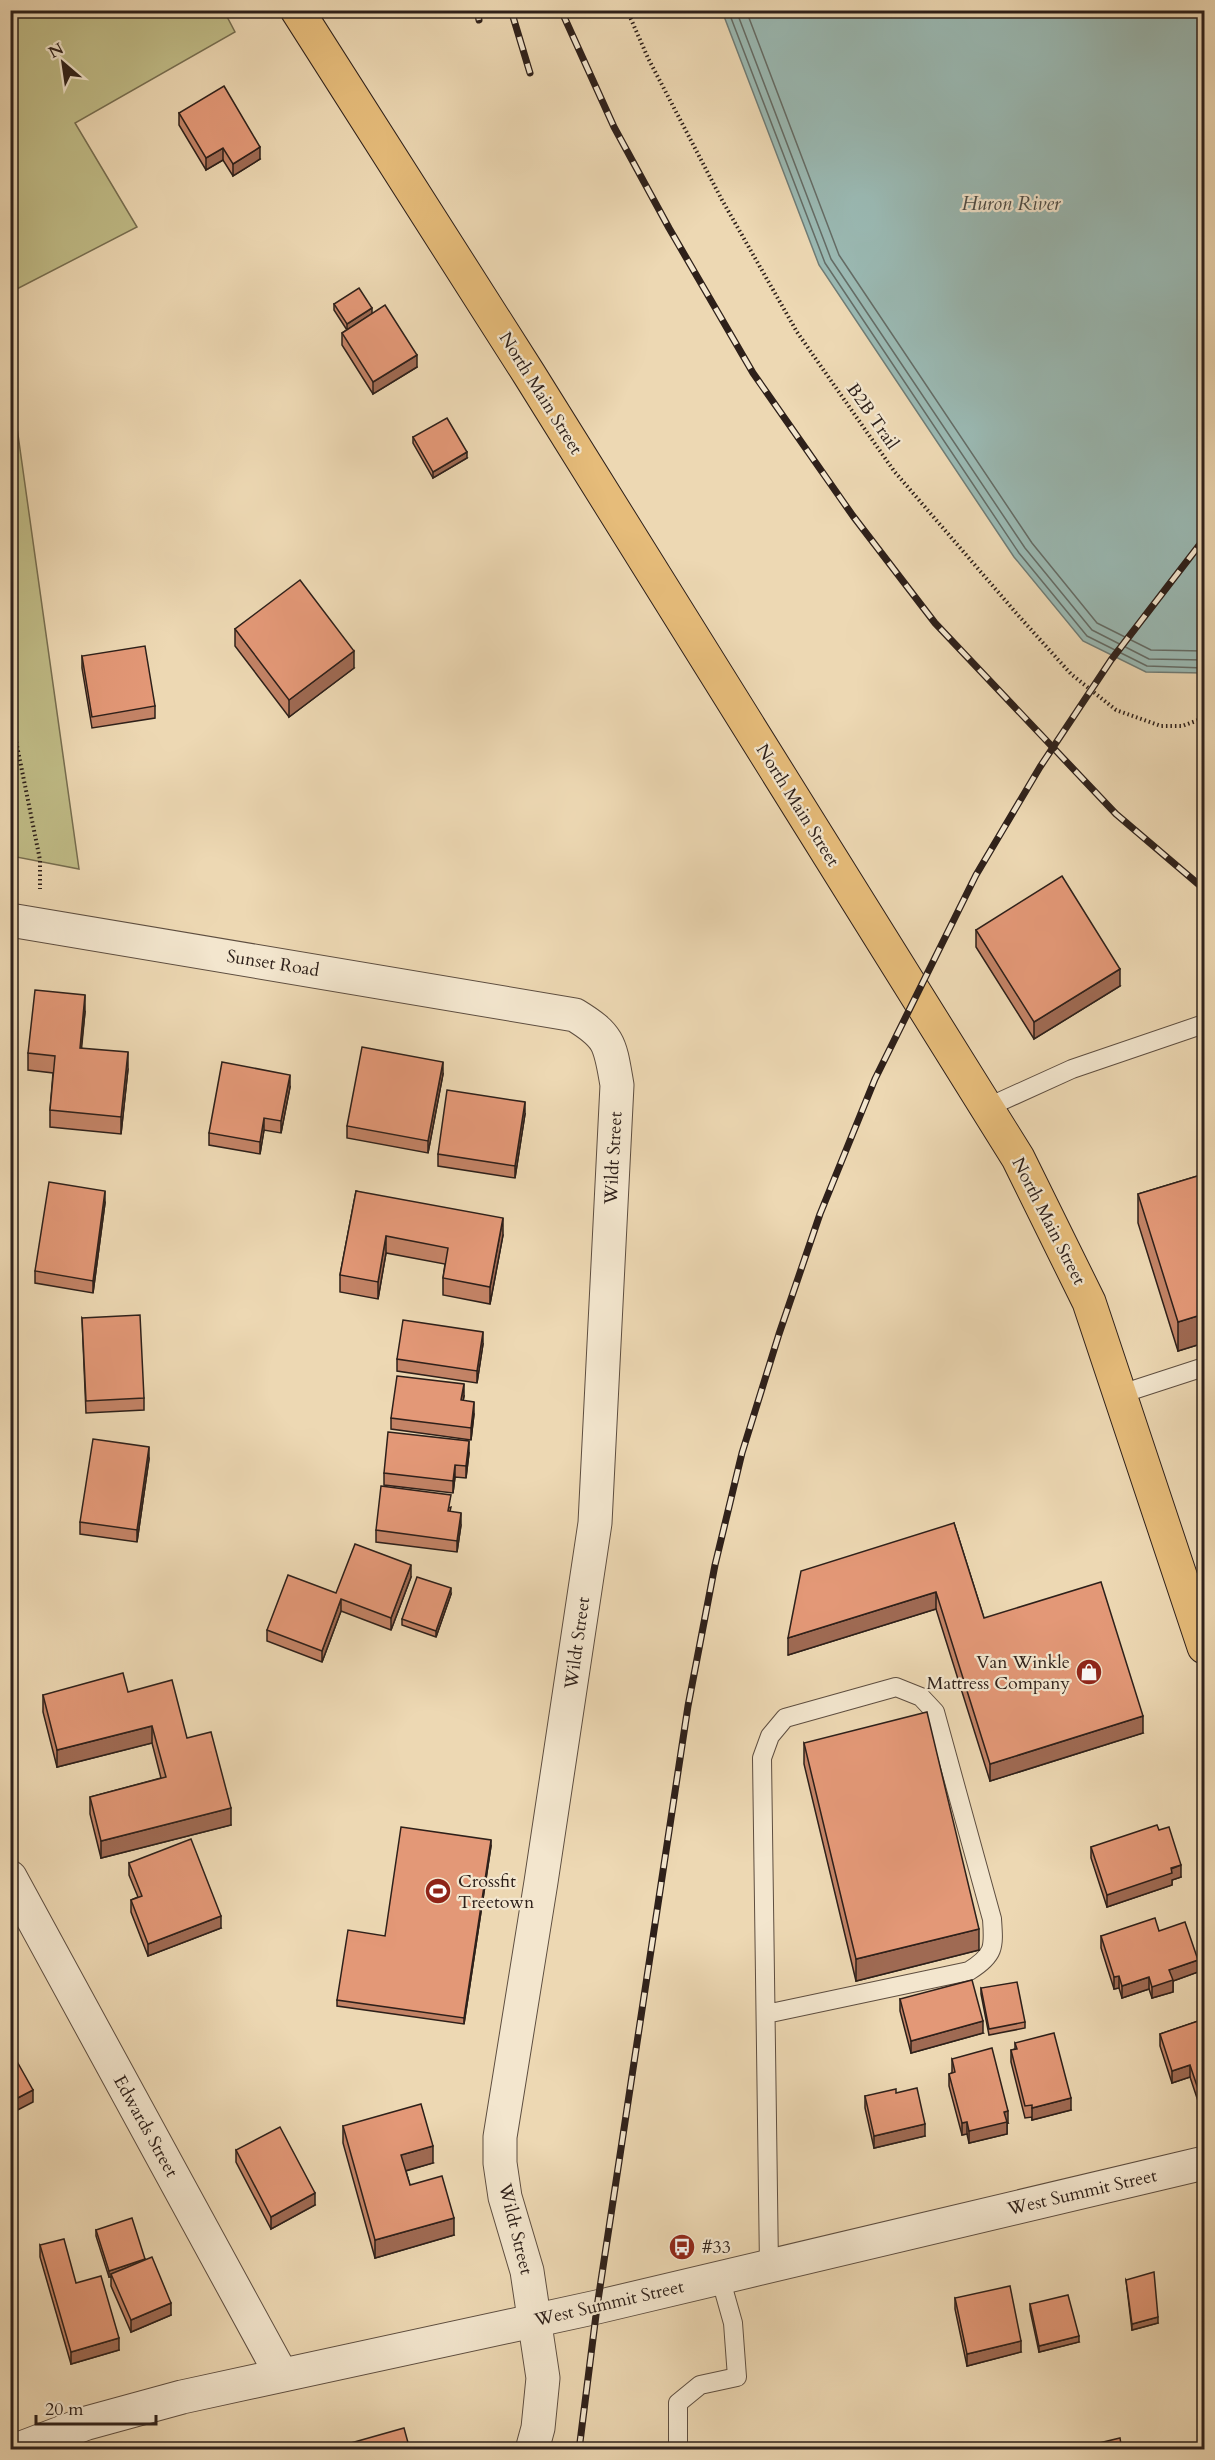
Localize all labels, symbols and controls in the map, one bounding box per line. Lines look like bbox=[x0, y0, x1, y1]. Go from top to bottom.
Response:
north arrow bbox=[33, 33, 93, 93]
text: N bbox=[45, 38, 68, 64]
water label: Huron River bbox=[962, 190, 1062, 217]
street label: North Main Street bbox=[493, 327, 588, 460]
street label: B2B Trail bbox=[841, 378, 905, 455]
street label: North Main Street bbox=[750, 739, 845, 872]
street label: Sunset Road bbox=[225, 944, 321, 983]
street label: Wildt Street bbox=[599, 1111, 628, 1206]
street label: North Main Street bbox=[1006, 1153, 1092, 1290]
street label: Wildt Street bbox=[559, 1595, 596, 1692]
place label: Van Winkle Mattress Company bbox=[926, 1650, 1070, 1696]
shop icon: Van Winkle Mattress Company bbox=[1074, 1657, 1104, 1687]
place label: Crossfit Treetown bbox=[458, 1869, 535, 1915]
sports icon: Crossfit Treetown bbox=[423, 1876, 453, 1906]
street label: Edwards Street bbox=[107, 2071, 184, 2182]
street label: West Summit Street bbox=[1004, 2163, 1160, 2222]
street label: Wildt Street bbox=[492, 2180, 539, 2278]
bus stop icon: #33 bbox=[667, 2232, 697, 2262]
place label: #33 bbox=[702, 2235, 731, 2260]
street label: West Summit Street bbox=[531, 2274, 687, 2333]
scale bar bbox=[36, 2388, 156, 2426]
text: 20 m bbox=[45, 2397, 84, 2422]

